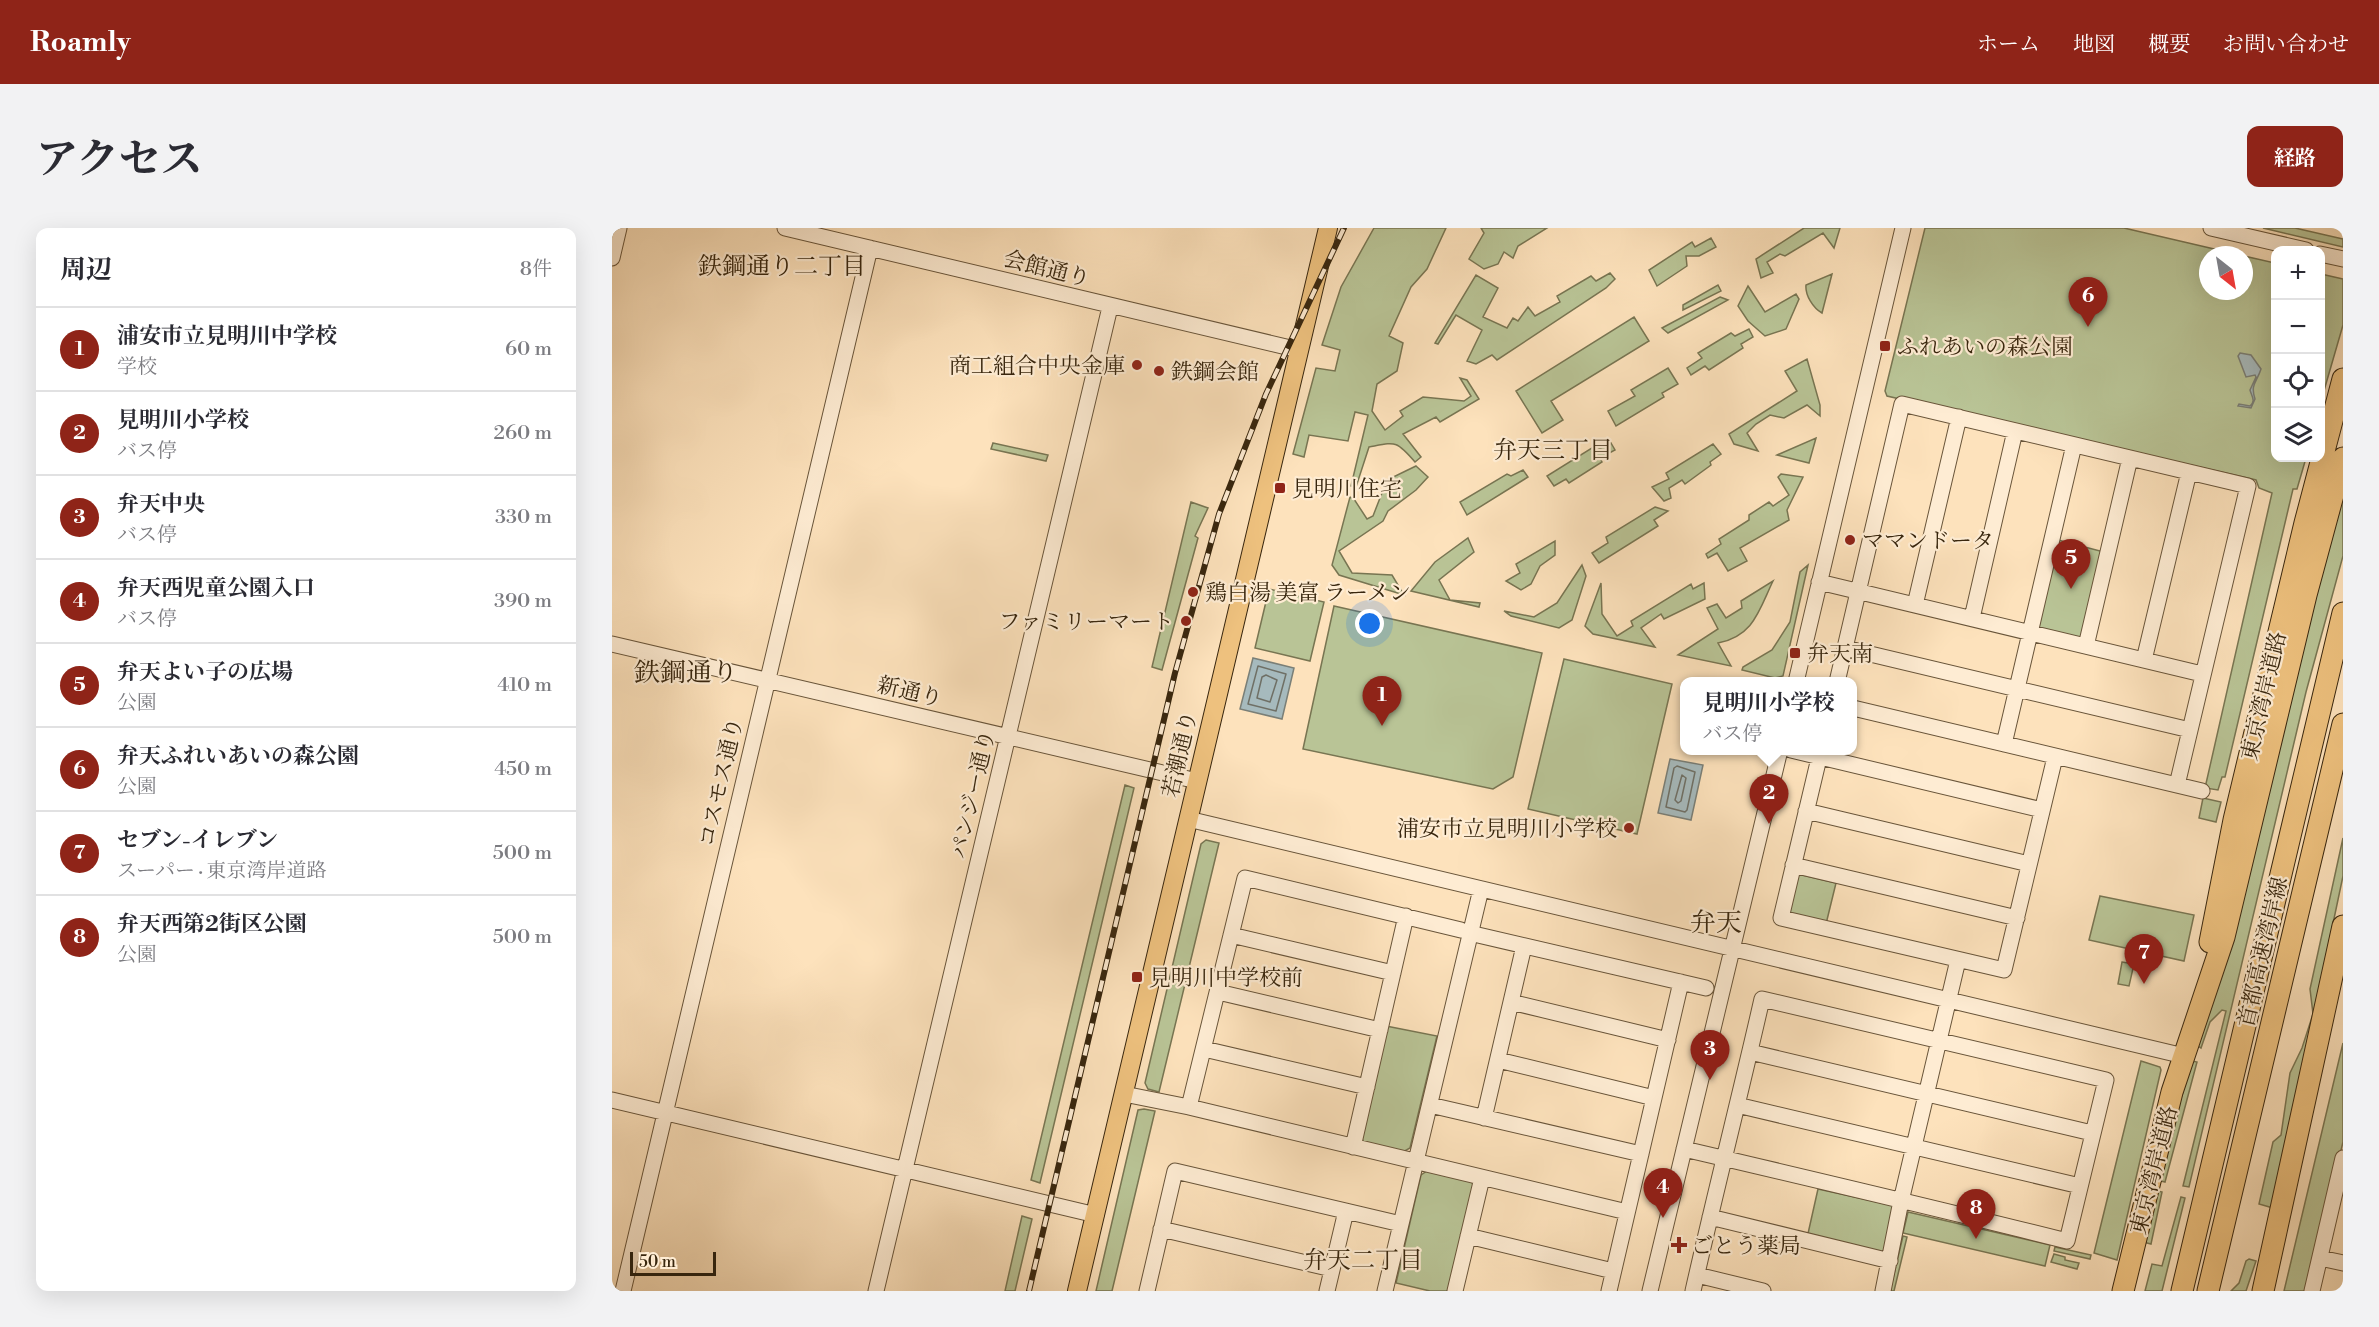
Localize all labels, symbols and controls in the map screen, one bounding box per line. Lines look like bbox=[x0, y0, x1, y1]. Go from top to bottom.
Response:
text: Roamly bbox=[30, 25, 131, 60]
text: ホーム bbox=[1977, 32, 2040, 58]
text: 地図 bbox=[2073, 32, 2115, 58]
text: 概要 bbox=[2148, 32, 2190, 58]
text: お問い合わせ bbox=[2223, 32, 2349, 58]
button: 経路 bbox=[2247, 126, 2343, 187]
text: アクセス bbox=[36, 134, 203, 187]
street label: 会館通り bbox=[1001, 246, 1093, 293]
north arrow bbox=[2199, 246, 2253, 300]
map controls bbox=[2271, 246, 2325, 462]
button: + bbox=[2271, 246, 2325, 300]
district label: 鉄鋼通り二丁目 bbox=[698, 252, 866, 282]
text: 周辺 bbox=[60, 254, 112, 286]
text: 8件 bbox=[520, 257, 552, 282]
pin: 6 bbox=[2068, 278, 2108, 327]
button: − bbox=[2271, 300, 2325, 354]
text: 浦安市立見明川中学校 bbox=[117, 323, 337, 350]
place label: ふれあいの森公園 bbox=[1897, 334, 2073, 361]
text: 1 bbox=[75, 337, 84, 362]
text: 60 m bbox=[505, 337, 552, 362]
marker: ふれあいの森公園 bbox=[1878, 339, 1892, 353]
place label: 商工組合中央金庫 bbox=[949, 353, 1125, 380]
button: locate bbox=[2271, 354, 2325, 408]
text: 学校 bbox=[117, 355, 157, 380]
marker: 商工組合中央金庫 bbox=[1130, 358, 1144, 372]
place label: 鉄鋼会館 bbox=[1171, 359, 1259, 386]
marker: 鉄鋼会館 bbox=[1152, 364, 1166, 378]
text: 見明川小学校 bbox=[117, 407, 249, 434]
button: layers bbox=[2271, 408, 2325, 462]
text: 2 bbox=[73, 421, 86, 446]
text: 260 m bbox=[494, 421, 552, 446]
district label: 弁天三丁目 bbox=[1493, 436, 1613, 466]
text: バス停 bbox=[117, 439, 177, 464]
place label: 見明川住宅 bbox=[1292, 476, 1402, 503]
marker: 見明川住宅 bbox=[1273, 481, 1287, 495]
text: 弁天中央 bbox=[117, 491, 205, 518]
text: 3 bbox=[73, 505, 86, 530]
text: 330 m bbox=[495, 505, 552, 530]
text: バス停 bbox=[117, 523, 177, 548]
place label: ママンドータ bbox=[1862, 528, 1994, 555]
marker: ママンドータ bbox=[1843, 533, 1857, 547]
pin: 5 bbox=[2052, 540, 2090, 589]
text: 弁天西児童公園入口 bbox=[117, 575, 315, 602]
place label: 鶏白湯 美富 ラーメン bbox=[1205, 580, 1411, 607]
marker: 鶏白湯 美富 ラーメン bbox=[1186, 585, 1200, 599]
text: 4 bbox=[73, 589, 86, 614]
text: 390 m bbox=[494, 589, 552, 614]
text: バス停 bbox=[117, 607, 177, 632]
place label: ファミリーマート bbox=[998, 609, 1174, 636]
your location bbox=[1355, 609, 1384, 638]
marker: ファミリーマート bbox=[1179, 614, 1193, 628]
street label: 東京湾岸道路 bbox=[2236, 629, 2292, 764]
place label: 弁天南 bbox=[1807, 641, 1873, 668]
marker: 弁天南 bbox=[1788, 646, 1802, 660]
district label: 鉄鋼通り bbox=[634, 657, 738, 689]
text: 弁天よい子の広場 bbox=[117, 659, 293, 686]
street label: 新通り bbox=[874, 672, 945, 713]
text: 5 bbox=[73, 673, 86, 698]
text: 410 m bbox=[497, 673, 552, 698]
pin: 1 bbox=[1362, 676, 1402, 726]
popup bbox=[1680, 677, 1857, 755]
text: 見明川小学校 bbox=[1702, 690, 1835, 717]
text: 公園 bbox=[117, 691, 157, 716]
street label: 若潮通り bbox=[1157, 708, 1204, 800]
street label: コスモス通り bbox=[693, 715, 749, 850]
text: バス停 bbox=[1702, 722, 1762, 747]
street label: パンジー通り bbox=[946, 727, 1001, 861]
text: 弁天ふれいあいの森公園 bbox=[117, 743, 359, 770]
text: 6 bbox=[73, 757, 86, 782]
text: 450 m bbox=[494, 757, 552, 782]
pin: 2 bbox=[1750, 774, 1788, 824]
text: 公園 bbox=[117, 775, 157, 800]
place label: 浦安市立見明川小学校 bbox=[1397, 816, 1617, 843]
marker: 浦安市立見明川小学校 bbox=[1622, 821, 1636, 835]
text: セブン-イレブン bbox=[117, 827, 278, 854]
text: 7 bbox=[74, 841, 85, 866]
text: 500 m bbox=[493, 841, 552, 866]
text: スーパー · 東京湾岸道路 bbox=[117, 859, 327, 884]
street label: 首都高速湾岸線 bbox=[2233, 874, 2294, 1030]
district label: 弁天 bbox=[1690, 907, 1742, 939]
text: 弁天西第2街区公園 bbox=[117, 911, 307, 938]
text: 8 bbox=[73, 925, 86, 950]
text: 500 m bbox=[493, 925, 552, 950]
pin: 7 bbox=[2124, 934, 2164, 984]
text: 公園 bbox=[117, 943, 157, 968]
place label: 見明川中学校前 bbox=[1149, 965, 1303, 992]
marker: 見明川中学校前 bbox=[1130, 970, 1144, 984]
pin: 3 bbox=[1690, 1030, 1730, 1080]
street label: 東京湾岸道路 bbox=[2125, 1103, 2184, 1238]
pin: 4 bbox=[1644, 1168, 1682, 1218]
pin: 8 bbox=[1956, 1190, 1996, 1239]
place label: ごとう薬局 bbox=[1691, 1233, 1801, 1260]
marker: ごとう薬局 bbox=[1672, 1238, 1686, 1252]
district label: 弁天二丁目 bbox=[1303, 1246, 1423, 1276]
scale bar bbox=[630, 1249, 716, 1276]
text: 50 m bbox=[639, 1252, 676, 1272]

